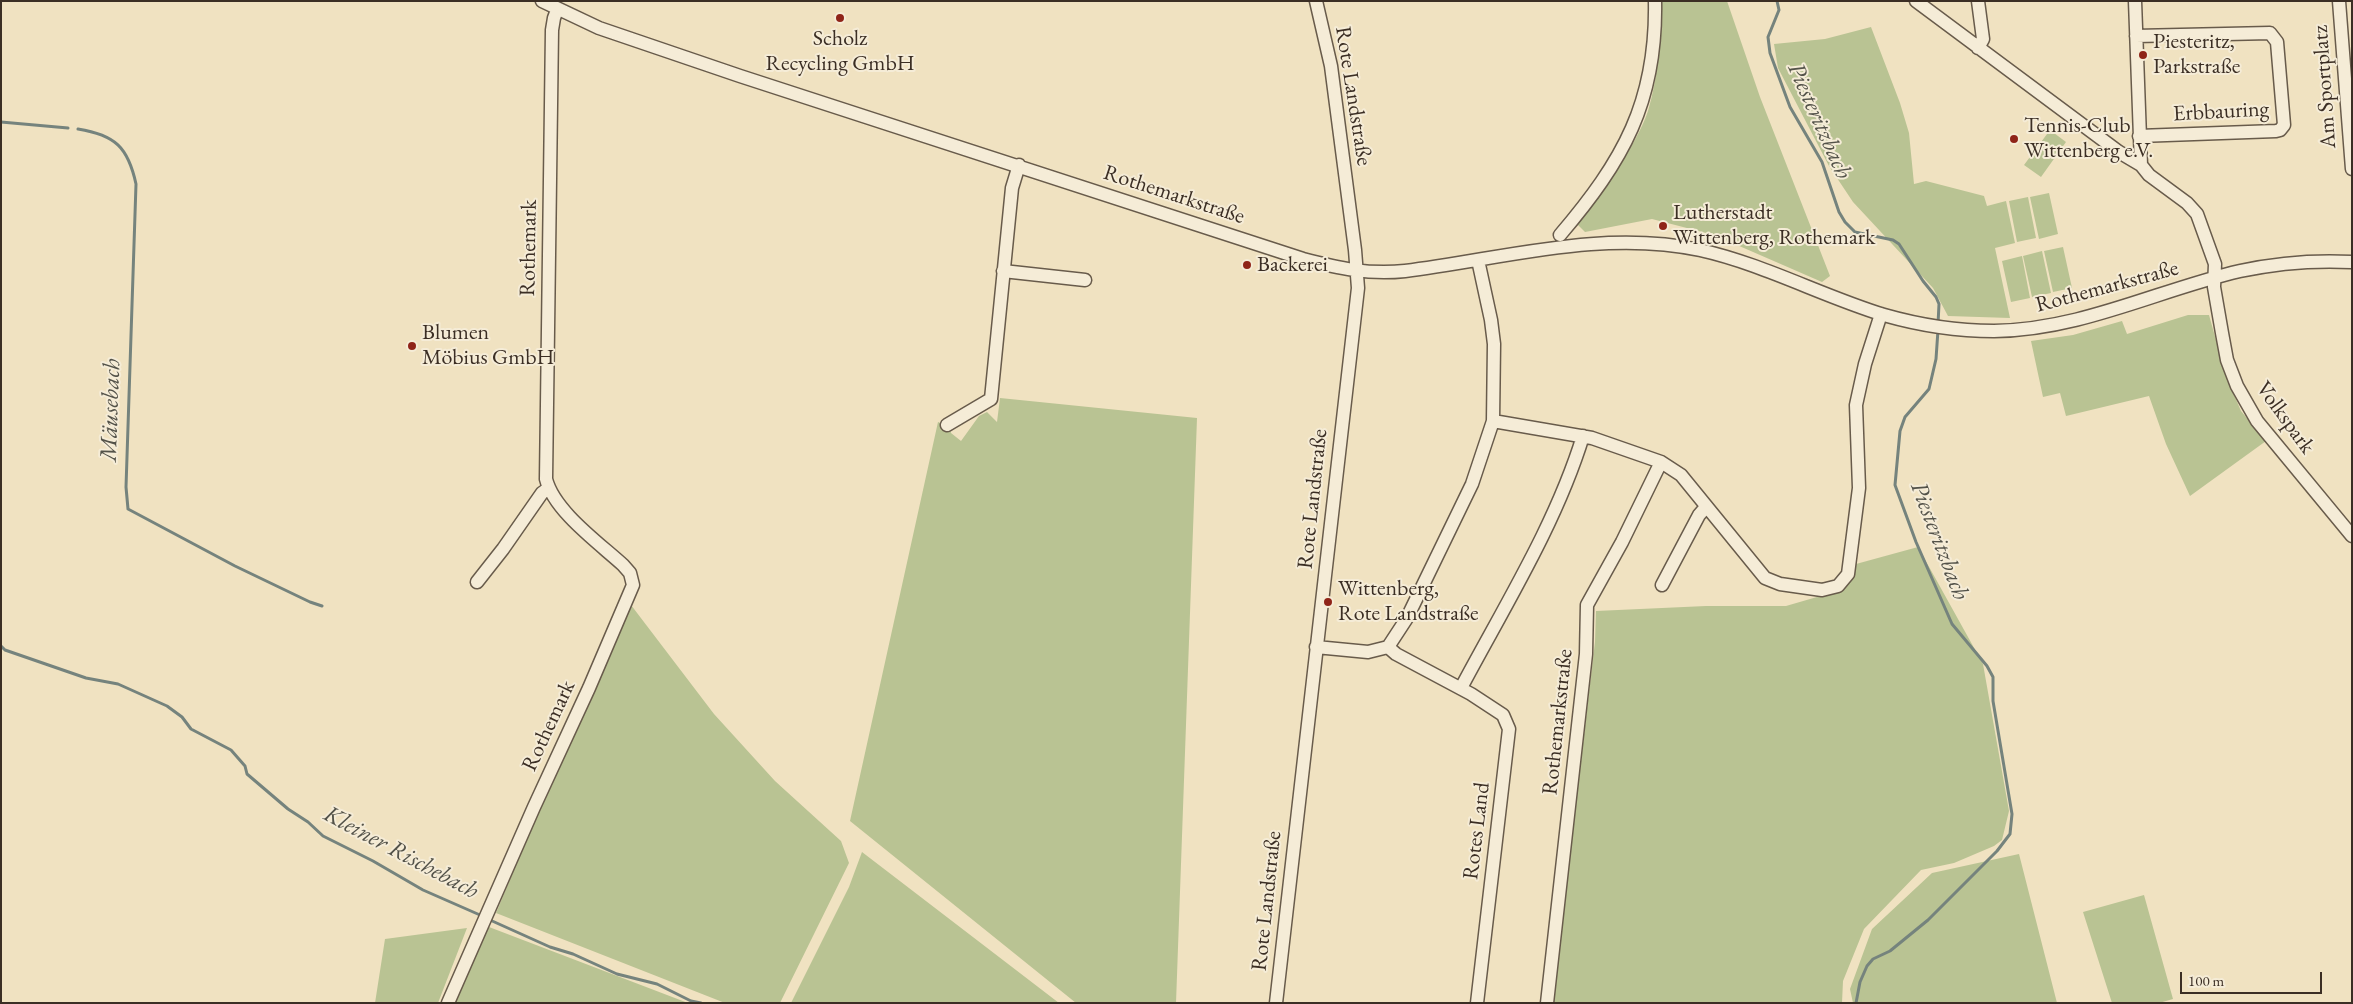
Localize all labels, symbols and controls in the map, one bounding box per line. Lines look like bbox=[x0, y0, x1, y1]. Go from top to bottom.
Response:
marker: Scholz Recycling GmbH bbox=[834, 12, 846, 24]
street label: Rote Landstraße bbox=[1329, 24, 1377, 168]
street label: Am Sportplatz bbox=[2308, 24, 2342, 150]
place label: Scholz Recycling GmbH bbox=[765, 26, 915, 78]
place label: Piesteritz, Parkstraße bbox=[2153, 29, 2240, 80]
marker: Piesteritz, Parkstraße bbox=[2137, 49, 2149, 61]
water label: Piesteritzbach bbox=[1781, 58, 1857, 184]
street label: Erbbauring bbox=[2172, 96, 2270, 128]
place label: Tennis-Club Wittenberg e.V. bbox=[2024, 113, 2153, 164]
marker: Tennis-Club Wittenberg e.V. bbox=[2008, 133, 2020, 145]
street label: Rothemarkstraße bbox=[1100, 160, 1248, 230]
street label: Rothemark bbox=[515, 199, 543, 297]
place label: Lutherstadt Wittenberg, Rothemark bbox=[1673, 200, 1875, 252]
marker: Lutherstadt Wittenberg, Rothemark bbox=[1657, 220, 1669, 232]
place label: Backerei bbox=[1257, 252, 1328, 278]
street label: Rothemarkstraße bbox=[2033, 255, 2181, 319]
marker: Backerei bbox=[1241, 259, 1253, 271]
place label: Blumen Möbius GmbH bbox=[422, 320, 554, 372]
marker: Blumen Möbius GmbH bbox=[406, 340, 418, 352]
water label: Mäusebach bbox=[95, 358, 127, 462]
street label: Volkspark bbox=[2250, 377, 2320, 459]
street label: Rote Landstraße bbox=[1293, 428, 1333, 570]
water label: Piesteritzbach bbox=[1903, 478, 1975, 604]
place label: Wittenberg, Rote Landstraße bbox=[1338, 576, 1479, 628]
marker: Wittenberg, Rote Landstraße bbox=[1322, 596, 1334, 608]
street label: Rothemarkstraße bbox=[1537, 648, 1579, 796]
street label: Rothemark bbox=[517, 676, 581, 776]
street label: Rotes Land bbox=[1458, 781, 1496, 881]
water label: Kleiner Rischebach bbox=[319, 800, 483, 906]
street label: Rote Landstraße bbox=[1247, 830, 1287, 972]
scale bar bbox=[2183, 962, 2326, 994]
text: 100 m bbox=[2188, 971, 2224, 990]

